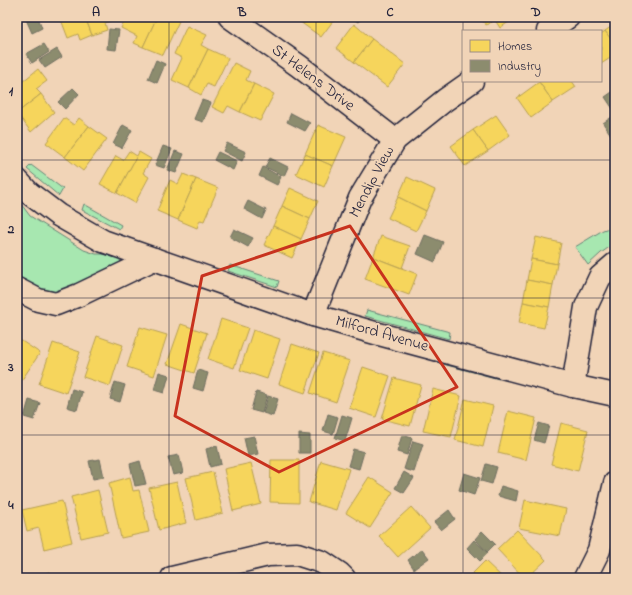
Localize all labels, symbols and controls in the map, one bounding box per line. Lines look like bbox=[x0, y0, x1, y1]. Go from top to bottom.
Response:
text: A bbox=[92, 3, 100, 22]
text: B bbox=[237, 3, 247, 22]
text: C bbox=[386, 3, 394, 22]
text: D bbox=[530, 3, 541, 22]
legend bbox=[462, 30, 602, 82]
street label: St Helens Drive bbox=[266, 38, 361, 118]
text: Homes bbox=[498, 38, 532, 56]
text: Industry bbox=[498, 58, 541, 77]
text: 1 bbox=[9, 82, 14, 101]
street label: Mendip View bbox=[343, 142, 401, 222]
text: 2 bbox=[7, 220, 15, 239]
street label: Milford Avenue bbox=[333, 309, 432, 359]
text: 3 bbox=[7, 358, 14, 377]
text: 4 bbox=[7, 496, 14, 515]

